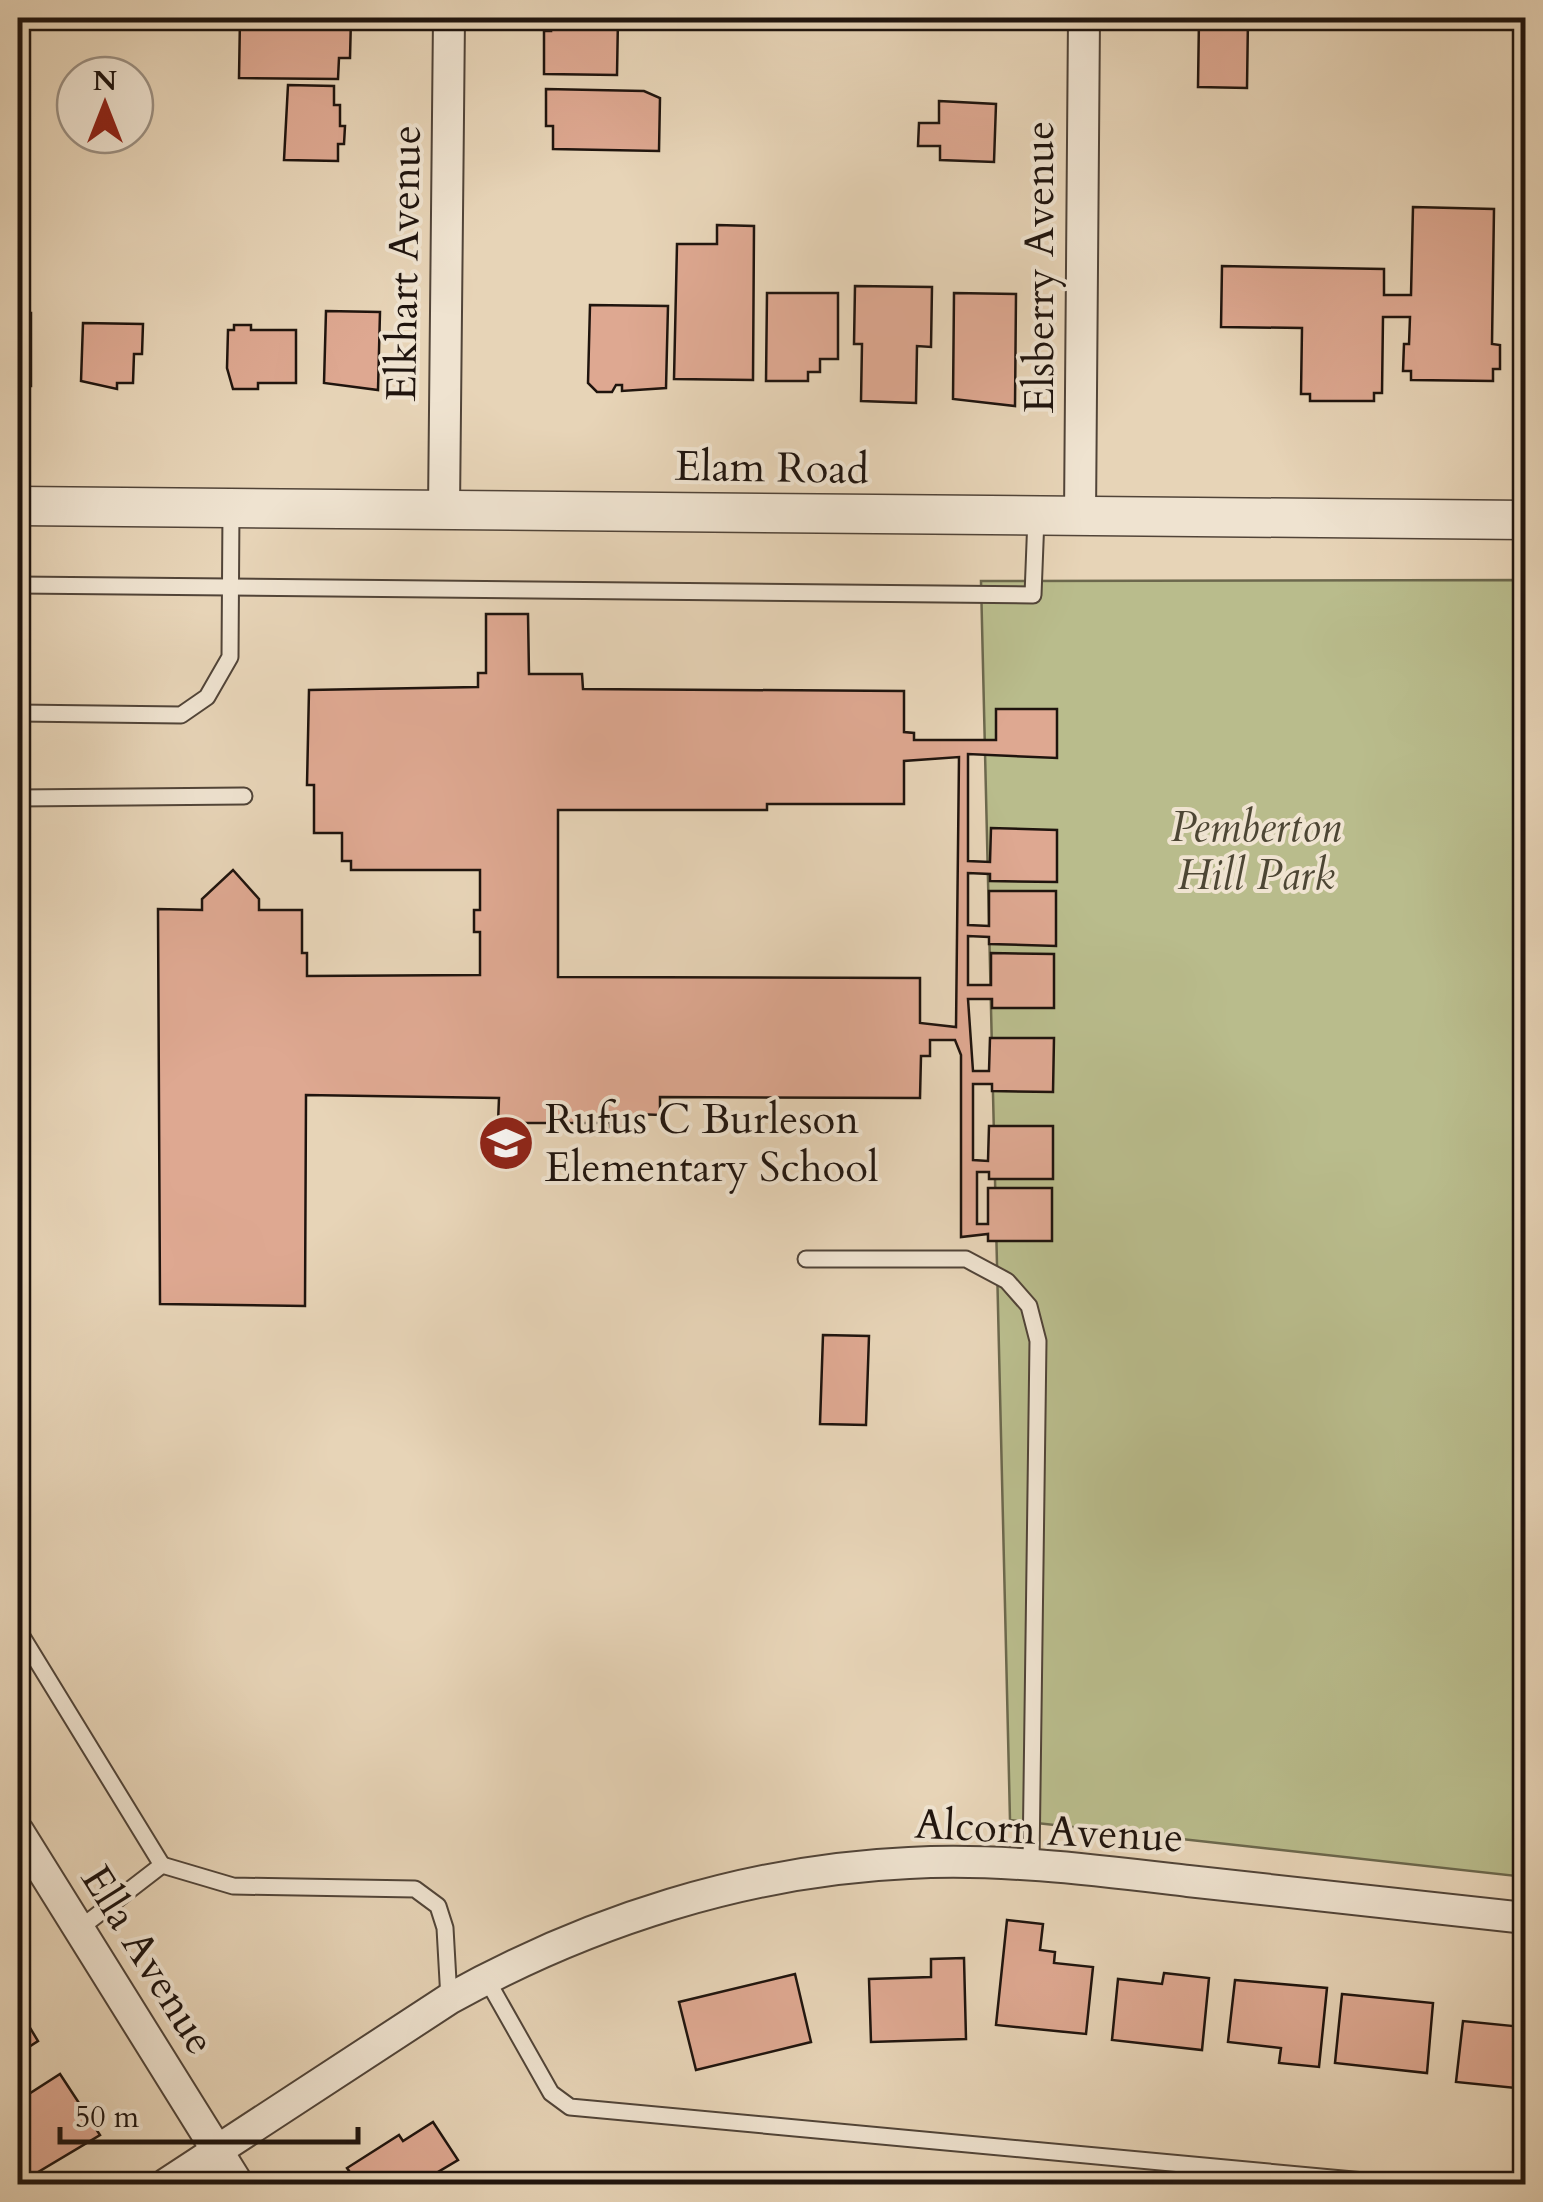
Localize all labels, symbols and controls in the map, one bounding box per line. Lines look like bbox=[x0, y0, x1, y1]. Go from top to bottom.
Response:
north arrow bbox=[55, 55, 155, 155]
text: N bbox=[93, 62, 117, 100]
street label: Elsberry Avenue bbox=[1011, 121, 1068, 413]
street label: Elkhart Avenue bbox=[373, 124, 435, 402]
street label: Elam Road bbox=[675, 438, 869, 498]
park label: Pemberton Hill Park bbox=[1171, 799, 1342, 904]
place label: Rufus C Burleson Elementary School bbox=[545, 1091, 879, 1196]
school or university icon: Rufus C Burleson Elementary School bbox=[476, 1113, 536, 1173]
street label: Alcorn Avenue bbox=[913, 1795, 1185, 1867]
street label: Ella Avenue bbox=[67, 1855, 229, 2065]
scale bar bbox=[60, 2082, 358, 2144]
text: 50 m bbox=[75, 2097, 140, 2138]

